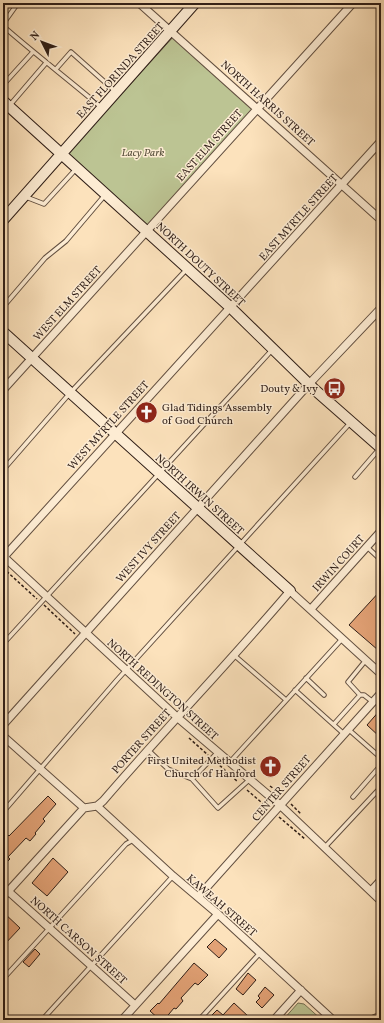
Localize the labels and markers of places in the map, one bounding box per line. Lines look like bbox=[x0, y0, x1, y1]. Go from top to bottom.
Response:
bus stop icon: Douty & Ivy bbox=[321, 375, 347, 401]
place label: Douty & Ivy bbox=[260, 382, 318, 397]
church icon: Glad Tidings Assembly of God Church bbox=[133, 400, 159, 426]
place label: Glad Tidings Assembly of God Church bbox=[162, 401, 272, 429]
church icon: First United Methodist Church of Hanford bbox=[258, 753, 284, 779]
place label: First United Methodist Church of Hanford bbox=[147, 754, 256, 782]

